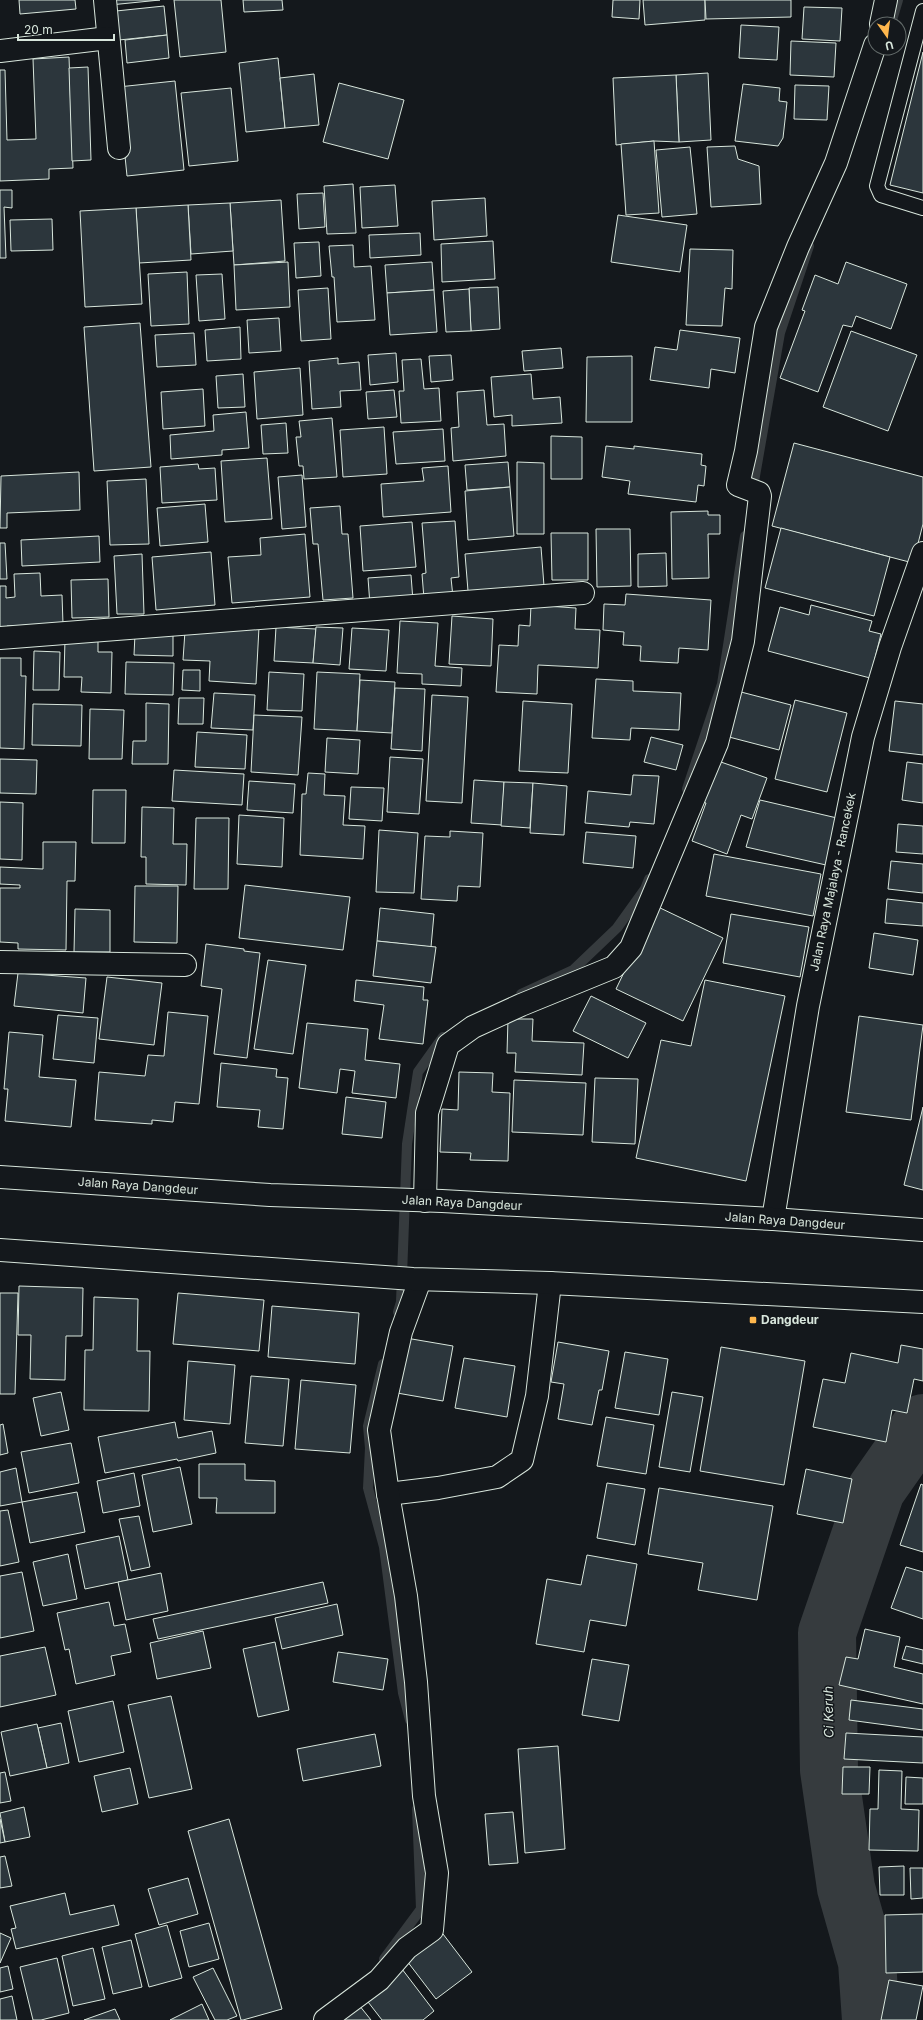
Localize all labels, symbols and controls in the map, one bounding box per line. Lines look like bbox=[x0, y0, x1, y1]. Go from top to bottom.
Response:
scale bar bbox=[18, 16, 114, 42]
north arrow bbox=[867, 16, 907, 56]
text: 20 m bbox=[24, 22, 53, 37]
text: U bbox=[884, 38, 895, 53]
street label: Jalan Raya Majalaya - Rancekek bbox=[806, 791, 859, 973]
street label: Jalan Raya Dangdeur bbox=[77, 1174, 199, 1197]
street label: Jalan Raya Dangdeur bbox=[401, 1192, 523, 1213]
street label: Jalan Raya Dangdeur bbox=[724, 1209, 846, 1232]
place label: Dangdeur bbox=[761, 1312, 819, 1327]
marker: Dangdeur bbox=[748, 1315, 758, 1325]
water label: Ci Keruh bbox=[820, 1685, 836, 1738]

